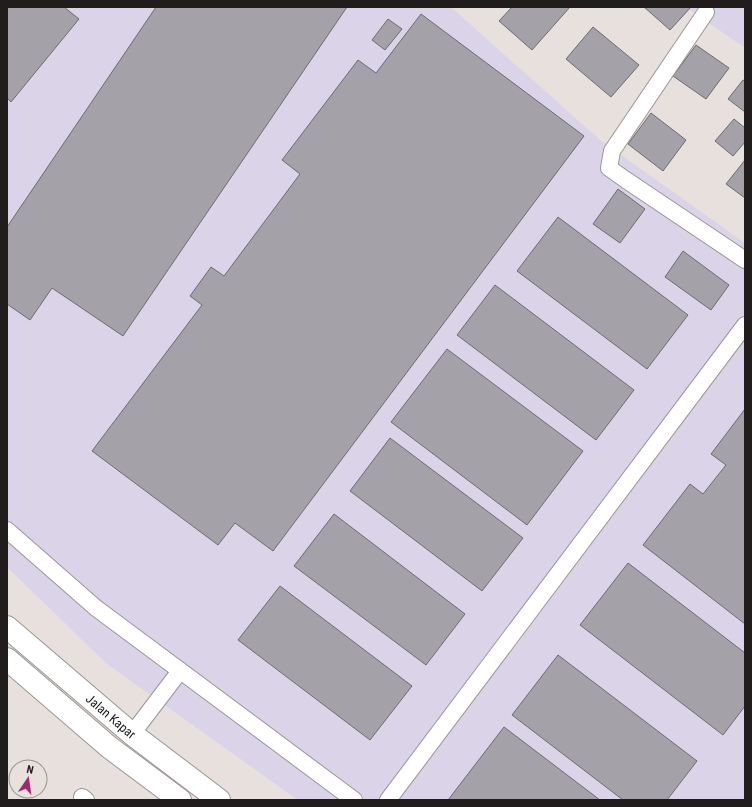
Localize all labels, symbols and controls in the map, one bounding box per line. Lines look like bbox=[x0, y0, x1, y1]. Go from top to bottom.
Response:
street label: Jalan Kapar bbox=[83, 691, 139, 742]
north arrow bbox=[8, 759, 48, 799]
text: N bbox=[25, 763, 35, 777]

